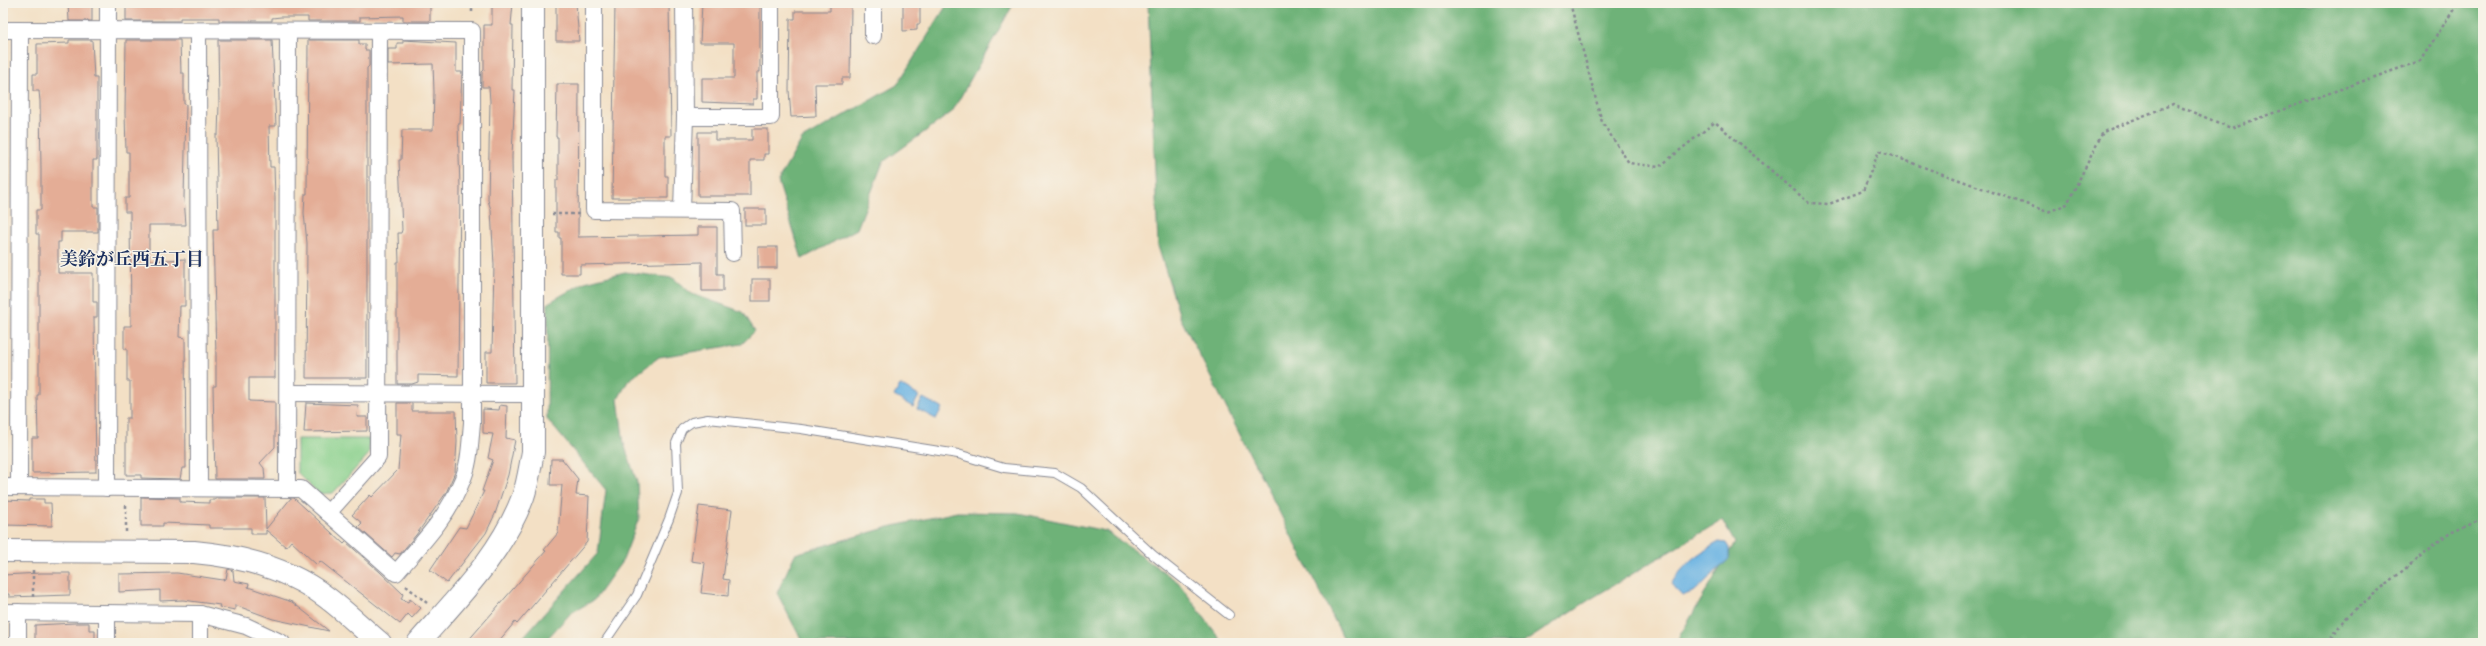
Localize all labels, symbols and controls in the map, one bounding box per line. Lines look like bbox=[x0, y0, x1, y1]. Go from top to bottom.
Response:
district label: 美鈴が丘西五丁目 bbox=[60, 247, 204, 272]

